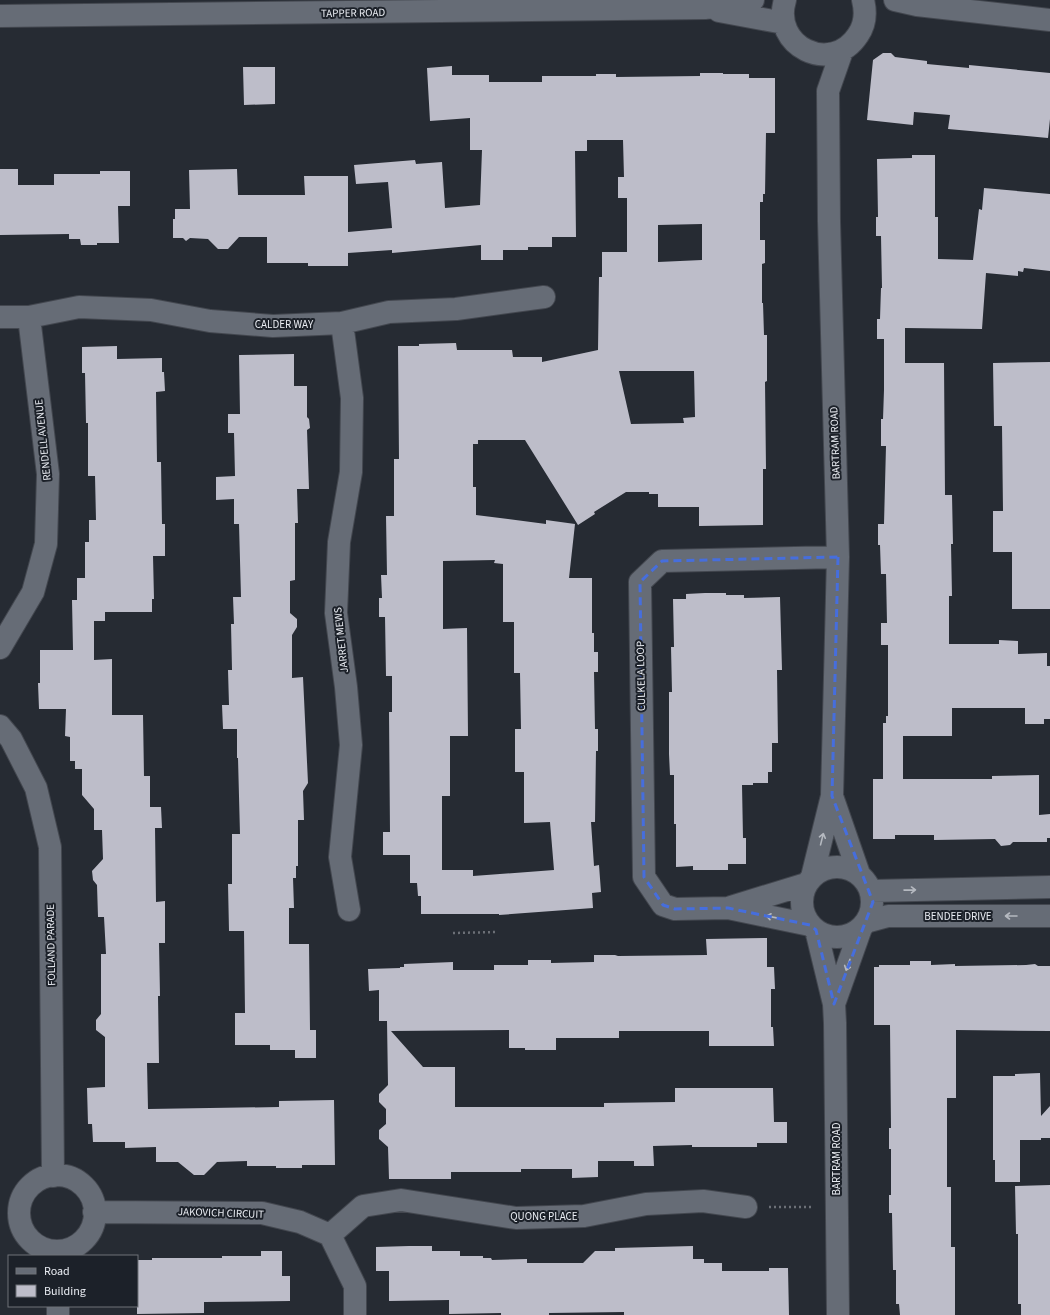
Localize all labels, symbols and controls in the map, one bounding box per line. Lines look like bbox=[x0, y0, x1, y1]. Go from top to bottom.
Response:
street label: TAPPER ROAD bbox=[321, 5, 386, 21]
street label: CALDER WAY bbox=[255, 317, 314, 332]
street label: RENDELL AVENUE bbox=[31, 398, 55, 482]
street label: BARTRAM ROAD bbox=[826, 406, 844, 480]
street label: JARRET MEWS bbox=[330, 606, 352, 674]
street label: CULKELA LOOP bbox=[633, 641, 649, 711]
one-way arrow bbox=[818, 833, 826, 846]
one-way arrow bbox=[903, 886, 916, 894]
street label: FOLLAND PARADE bbox=[43, 904, 59, 986]
street label: BENDEE DRIVE bbox=[924, 909, 992, 924]
one-way arrow bbox=[766, 912, 779, 920]
one-way arrow bbox=[1005, 912, 1018, 920]
one-way arrow bbox=[843, 959, 851, 971]
street label: BARTRAM ROAD bbox=[829, 1122, 844, 1196]
street label: JAKOVICH CIRCUIT bbox=[178, 1204, 264, 1222]
street label: QUONG PLACE bbox=[510, 1209, 578, 1224]
legend bbox=[8, 1255, 138, 1307]
text: Road bbox=[44, 1263, 70, 1280]
text: Building bbox=[44, 1283, 86, 1300]

